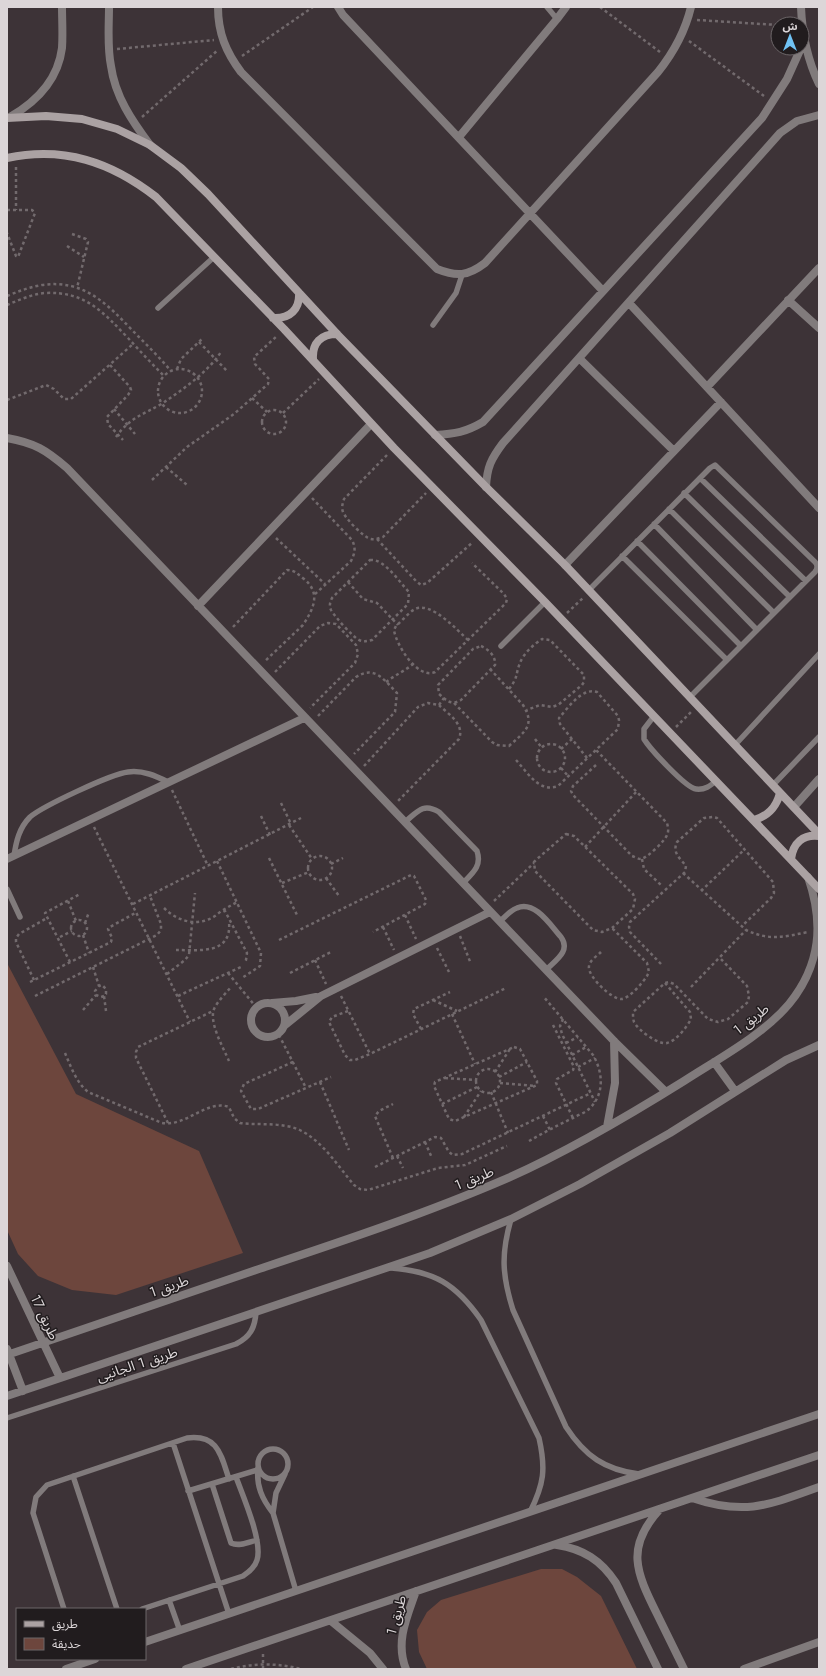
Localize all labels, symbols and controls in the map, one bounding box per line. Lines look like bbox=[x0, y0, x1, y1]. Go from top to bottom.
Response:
north arrow bbox=[770, 16, 810, 56]
text: ش bbox=[782, 18, 798, 34]
street label: طريق 1 bbox=[729, 999, 773, 1039]
street label: طريق 1 bbox=[451, 1161, 497, 1195]
street label: طريق 1 bbox=[147, 1270, 191, 1302]
street label: طريق 17 bbox=[26, 1291, 64, 1343]
street label: طريق 1 الجانيى bbox=[94, 1341, 180, 1387]
street label: طريق 1 bbox=[381, 1593, 411, 1637]
legend bbox=[16, 1608, 146, 1660]
text: طريق bbox=[52, 1615, 78, 1633]
text: حديقة bbox=[52, 1635, 81, 1653]

